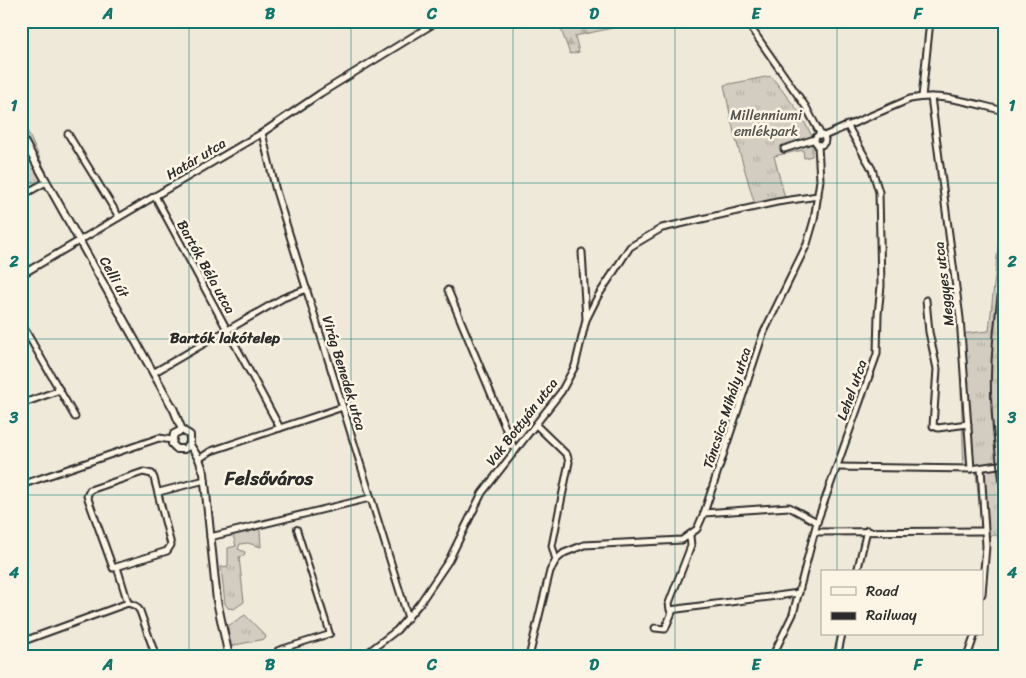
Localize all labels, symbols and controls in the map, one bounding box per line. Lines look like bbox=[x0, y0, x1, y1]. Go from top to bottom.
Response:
text: A bbox=[102, 0, 113, 28]
text: B bbox=[265, 0, 276, 28]
text: C bbox=[426, 0, 438, 28]
text: D bbox=[589, 0, 599, 28]
text: E bbox=[752, 0, 762, 28]
text: F bbox=[913, 0, 924, 28]
text: 1 bbox=[11, 91, 18, 120]
text: 1 bbox=[1009, 91, 1016, 120]
park label: Millenniumi emlékpark bbox=[730, 103, 803, 144]
street label: Határ utca bbox=[161, 131, 231, 187]
street label: Bartók Béla utca bbox=[170, 215, 242, 319]
street label: Meggyes utca bbox=[926, 240, 962, 328]
text: 2 bbox=[8, 247, 19, 276]
text: 2 bbox=[1006, 247, 1017, 276]
street label: Celli út bbox=[92, 251, 136, 304]
street label: Virág Benedek utca bbox=[315, 312, 373, 434]
district label: Bartók lakótelep bbox=[170, 325, 280, 351]
street label: Táncsics Mihály utca bbox=[696, 344, 758, 472]
street label: Lehel utca bbox=[829, 356, 875, 424]
street label: Vak Bottyán utca bbox=[479, 372, 565, 472]
text: 3 bbox=[9, 403, 19, 432]
text: 3 bbox=[1007, 403, 1017, 432]
district label: Felsőváros bbox=[224, 462, 315, 495]
text: 4 bbox=[8, 558, 19, 587]
text: 4 bbox=[1006, 558, 1017, 587]
legend bbox=[821, 570, 984, 636]
text: Road bbox=[866, 578, 899, 604]
text: Railway bbox=[866, 602, 917, 628]
text: A bbox=[102, 650, 113, 678]
text: B bbox=[265, 650, 276, 678]
text: C bbox=[426, 650, 438, 678]
text: D bbox=[589, 650, 599, 678]
text: E bbox=[752, 650, 762, 678]
text: F bbox=[913, 650, 924, 678]

